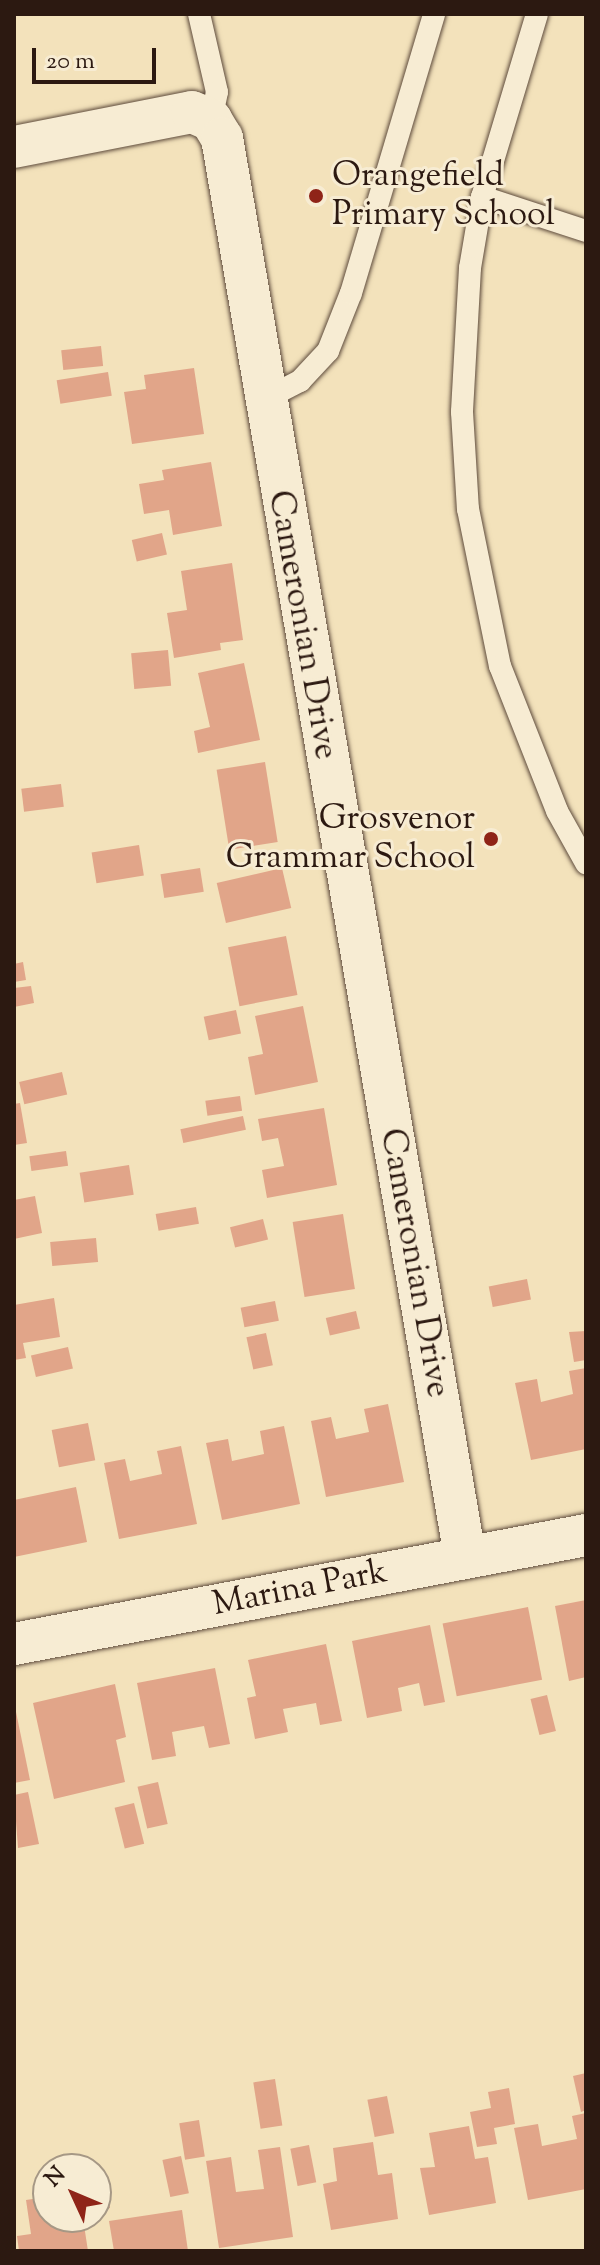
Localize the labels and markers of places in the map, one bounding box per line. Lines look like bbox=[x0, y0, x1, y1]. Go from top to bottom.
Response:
place label: Orangefield Primary School bbox=[332, 156, 555, 236]
marker: Orangefield Primary School bbox=[307, 187, 325, 205]
place label: Grosvenor Grammar School bbox=[226, 799, 475, 878]
marker: Grosvenor Grammar School bbox=[482, 830, 500, 848]

